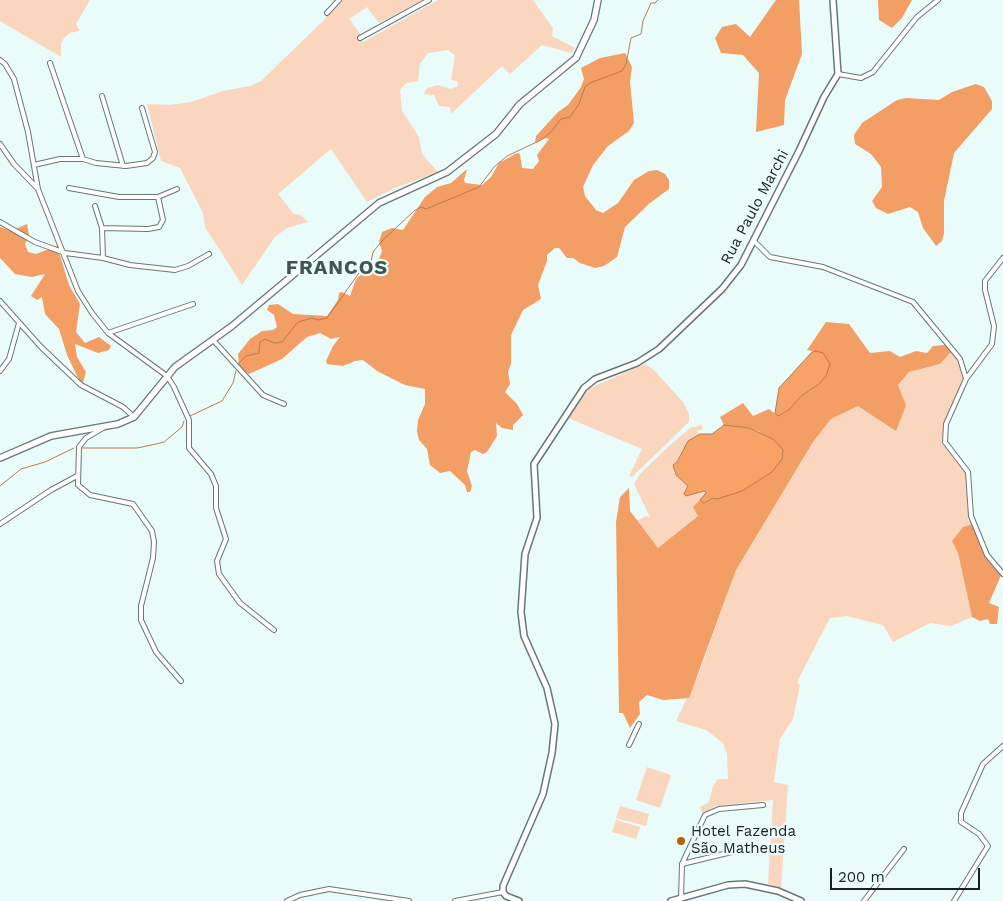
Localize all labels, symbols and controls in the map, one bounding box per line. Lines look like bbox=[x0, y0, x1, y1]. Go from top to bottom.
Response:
street label: Rua Paulo Marchi bbox=[717, 147, 793, 267]
district label: FRANCOS bbox=[285, 256, 389, 280]
place label: Hotel Fazenda São Matheus bbox=[691, 823, 796, 858]
marker: Hotel Fazenda São Matheus bbox=[675, 835, 687, 847]
scale bar bbox=[833, 858, 983, 890]
text: 200 m bbox=[838, 868, 885, 886]

